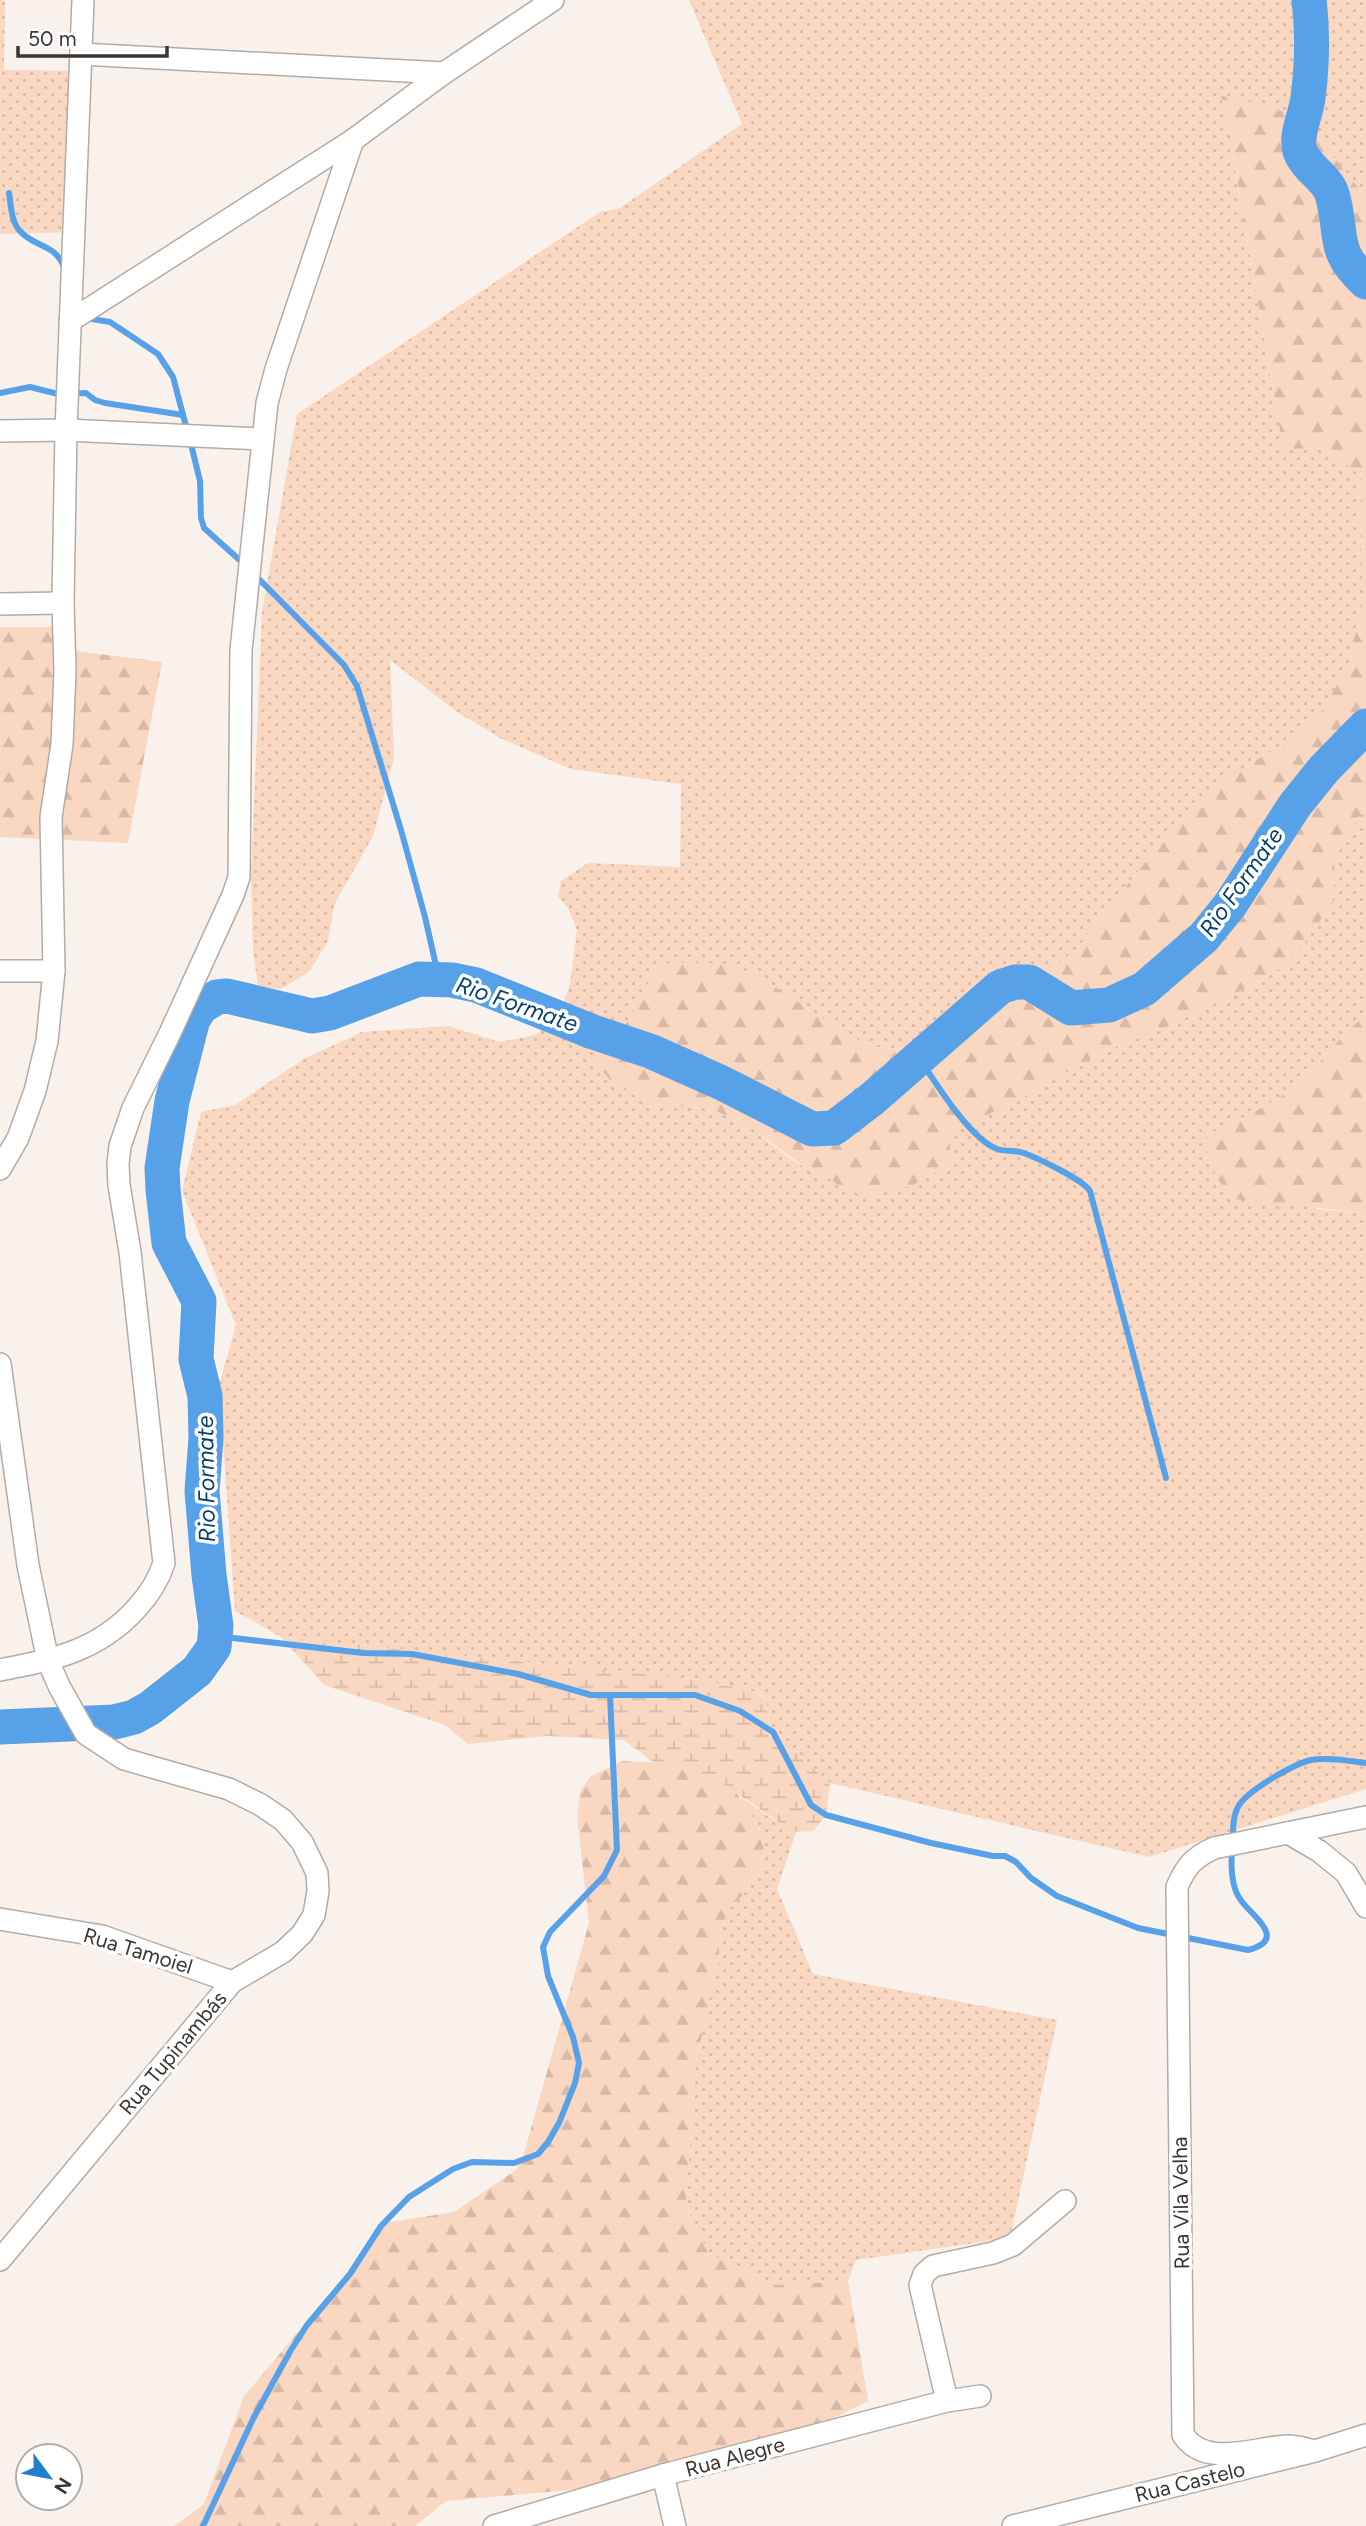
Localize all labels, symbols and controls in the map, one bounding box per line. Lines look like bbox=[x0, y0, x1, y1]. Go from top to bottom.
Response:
scale bar bbox=[18, 14, 166, 58]
text: 50 m bbox=[28, 26, 77, 51]
water label: Rio Formate bbox=[1193, 822, 1289, 942]
water label: Rio Formate bbox=[452, 970, 582, 1038]
water label: Rio Formate bbox=[191, 1415, 221, 1543]
street label: Rua Tamoiel bbox=[81, 1922, 196, 1979]
street label: Rua Tupinambás bbox=[114, 1986, 232, 2119]
street label: Rua Vila Velha bbox=[1167, 2136, 1194, 2270]
street label: Rua Alegre bbox=[682, 2431, 787, 2482]
north arrow bbox=[14, 2442, 84, 2512]
street label: Rua Castelo bbox=[1132, 2456, 1248, 2507]
text: N bbox=[49, 2473, 77, 2498]

